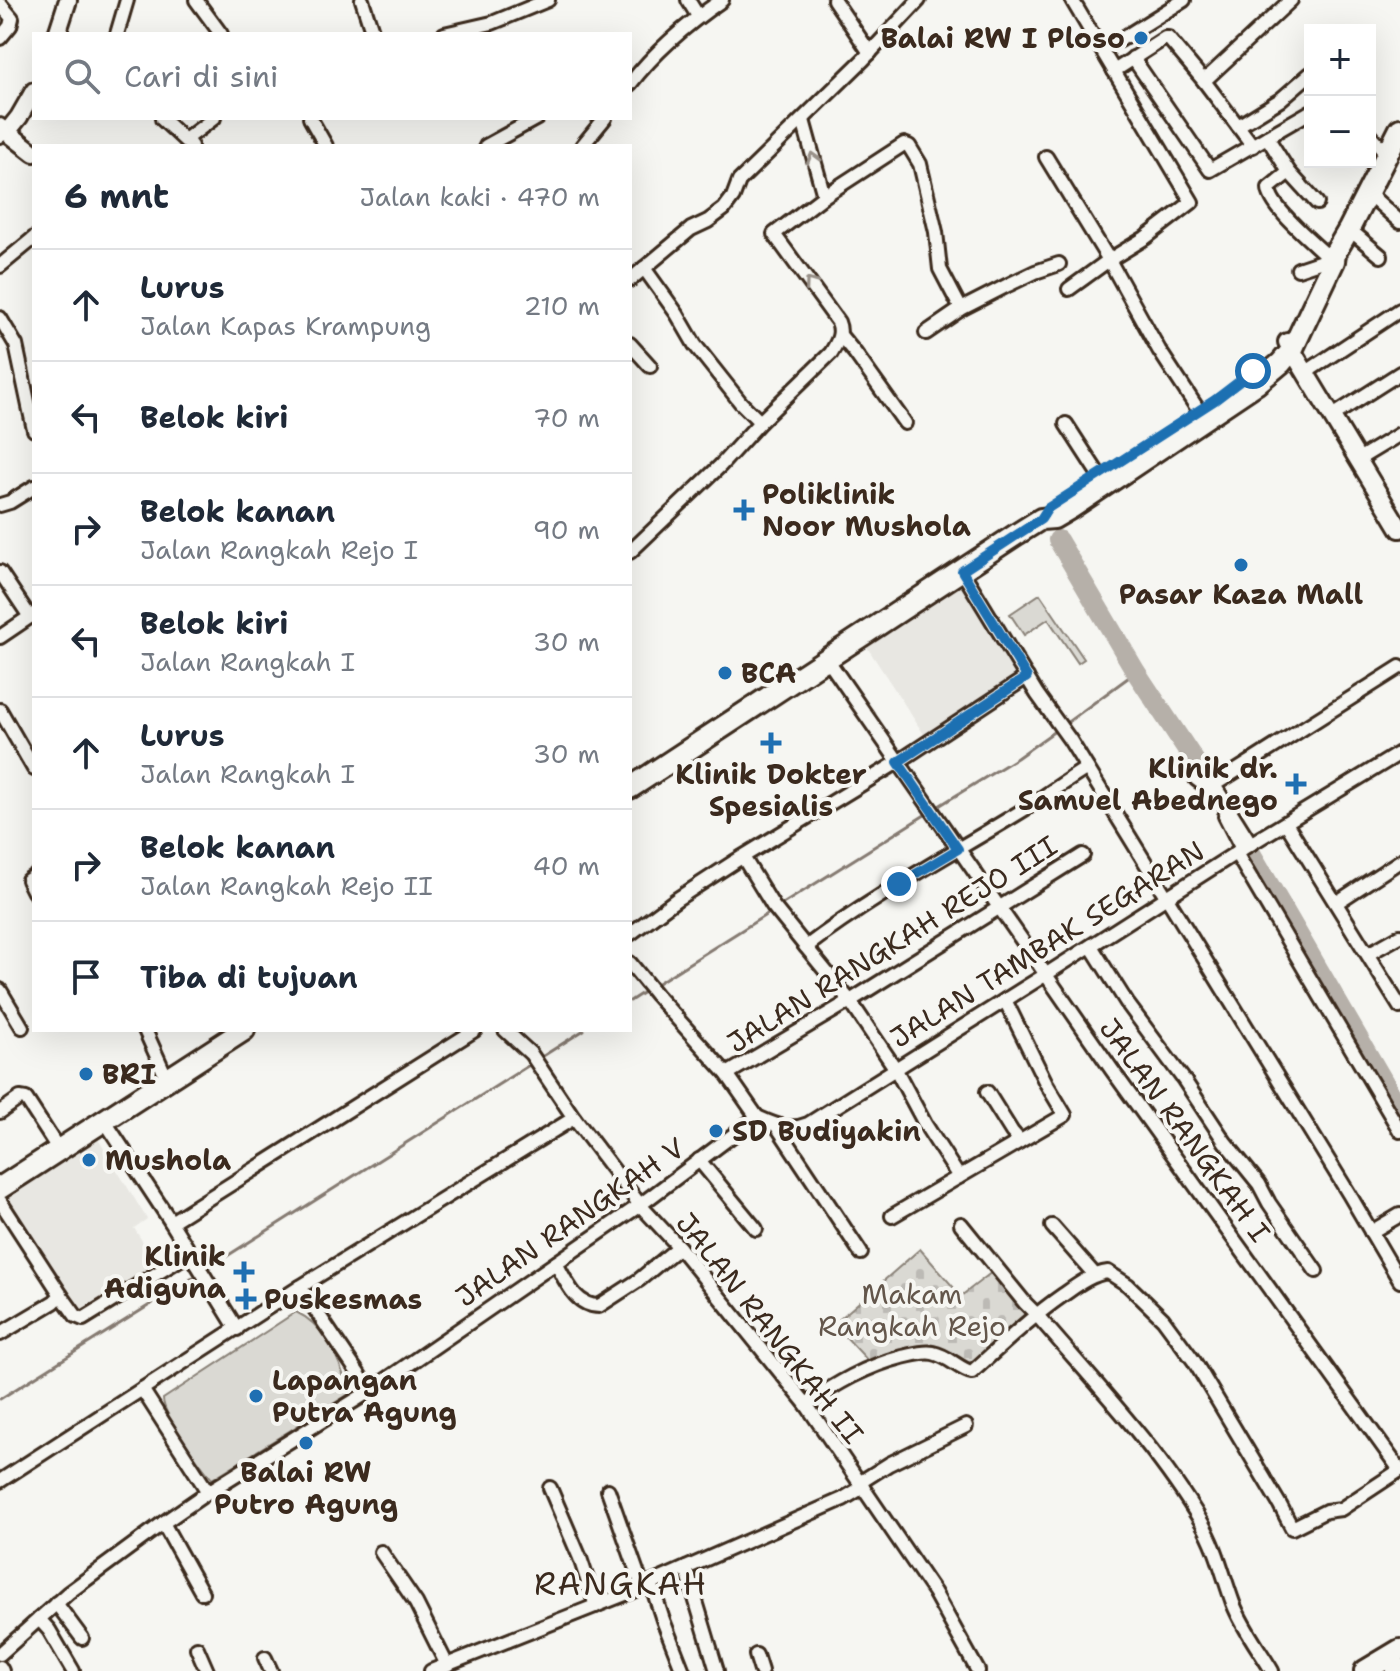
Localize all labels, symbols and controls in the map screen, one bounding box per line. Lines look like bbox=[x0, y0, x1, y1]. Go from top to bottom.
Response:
place label: Balai RW I Ploso bbox=[881, 19, 1125, 57]
map controls bbox=[1304, 24, 1376, 168]
button: + bbox=[1304, 24, 1376, 96]
marker: Balai RW I Ploso bbox=[1132, 29, 1150, 47]
search box bbox=[32, 32, 632, 120]
icon: search bbox=[60, 54, 104, 98]
text: Cari di sini bbox=[124, 56, 279, 97]
button: − bbox=[1304, 96, 1376, 168]
one-way arrow bbox=[806, 152, 823, 166]
text: 6 mnt bbox=[64, 173, 169, 219]
text: Jalan kaki · 470 m bbox=[359, 179, 600, 214]
text: Lurus bbox=[140, 267, 225, 308]
one-way arrow bbox=[805, 278, 820, 292]
icon: ahead bbox=[64, 283, 108, 327]
text: 210 m bbox=[523, 288, 600, 323]
text: Jalan Kapas Krampung bbox=[140, 308, 431, 343]
route start bbox=[1235, 353, 1271, 389]
icon: left bbox=[64, 395, 108, 439]
text: Belok kiri bbox=[140, 397, 288, 438]
text: 70 m bbox=[533, 400, 600, 435]
place label: Poliklinik Noor Mushola bbox=[762, 475, 971, 545]
text: Belok kanan bbox=[140, 491, 335, 532]
marker: Poliklinik Noor Mushola bbox=[733, 499, 755, 521]
icon: right bbox=[64, 507, 108, 551]
text: 90 m bbox=[533, 512, 600, 547]
text: Jalan Rangkah Rejo I bbox=[140, 532, 418, 567]
marker: Pasar Kaza Mall bbox=[1232, 556, 1250, 574]
place label: Pasar Kaza Mall bbox=[1119, 575, 1363, 613]
text: Belok kiri bbox=[140, 603, 288, 644]
icon: left bbox=[64, 619, 108, 663]
text: 30 m bbox=[533, 624, 600, 659]
text: Jalan Rangkah I bbox=[140, 644, 355, 679]
place label: BCA bbox=[741, 654, 796, 692]
marker: BCA bbox=[716, 664, 734, 682]
text: Lurus bbox=[140, 715, 225, 756]
icon: ahead bbox=[64, 731, 108, 775]
marker: Klinik Dokter Spesialis bbox=[760, 732, 782, 754]
text: 30 m bbox=[533, 736, 600, 771]
place label: Klinik dr. Samuel Abednego bbox=[1018, 749, 1278, 819]
place label: Klinik Dokter Spesialis bbox=[675, 755, 867, 825]
text: Jalan Rangkah I bbox=[140, 756, 355, 791]
marker: Klinik dr. Samuel Abednego bbox=[1285, 773, 1307, 795]
text: Belok kanan bbox=[140, 827, 335, 868]
street label: JALAN RANGKAH REJO III bbox=[720, 827, 1064, 1061]
street label: JALAN TAMBAK SEGARAN bbox=[883, 832, 1211, 1056]
icon: right bbox=[64, 843, 108, 887]
text: 40 m bbox=[533, 848, 600, 883]
route end bbox=[881, 866, 917, 902]
text: Jalan Rangkah Rejo II bbox=[140, 868, 433, 903]
icon: arrive bbox=[64, 955, 108, 999]
text: Tiba di tujuan bbox=[140, 957, 358, 998]
street label: JALAN RANGKAH I bbox=[1091, 1010, 1279, 1250]
place label: BRI bbox=[102, 1055, 156, 1093]
marker: BRI bbox=[77, 1065, 95, 1083]
place label: SD Budiyakin bbox=[732, 1112, 921, 1150]
marker: SD Budiyakin bbox=[707, 1122, 725, 1140]
street label: JALAN RANGKAH V bbox=[448, 1129, 692, 1315]
place label: Mushola bbox=[105, 1141, 231, 1179]
marker: Mushola bbox=[80, 1151, 98, 1169]
street label: JALAN RANGKAH II bbox=[668, 1205, 872, 1451]
place label: Klinik Adiguna bbox=[104, 1237, 226, 1307]
marker: Klinik Adiguna bbox=[233, 1261, 255, 1283]
park label: Makam Rangkah Rejo bbox=[818, 1275, 1006, 1345]
place label: Puskesmas bbox=[264, 1280, 422, 1318]
marker: Puskesmas bbox=[235, 1288, 257, 1310]
place label: Lapangan Putra Agung bbox=[272, 1361, 457, 1431]
marker: Lapangan Putra Agung bbox=[247, 1387, 265, 1405]
marker: Balai RW Putro Agung bbox=[297, 1434, 315, 1452]
place label: Balai RW Putro Agung bbox=[214, 1453, 398, 1523]
district label: RANGKAH bbox=[534, 1562, 708, 1605]

